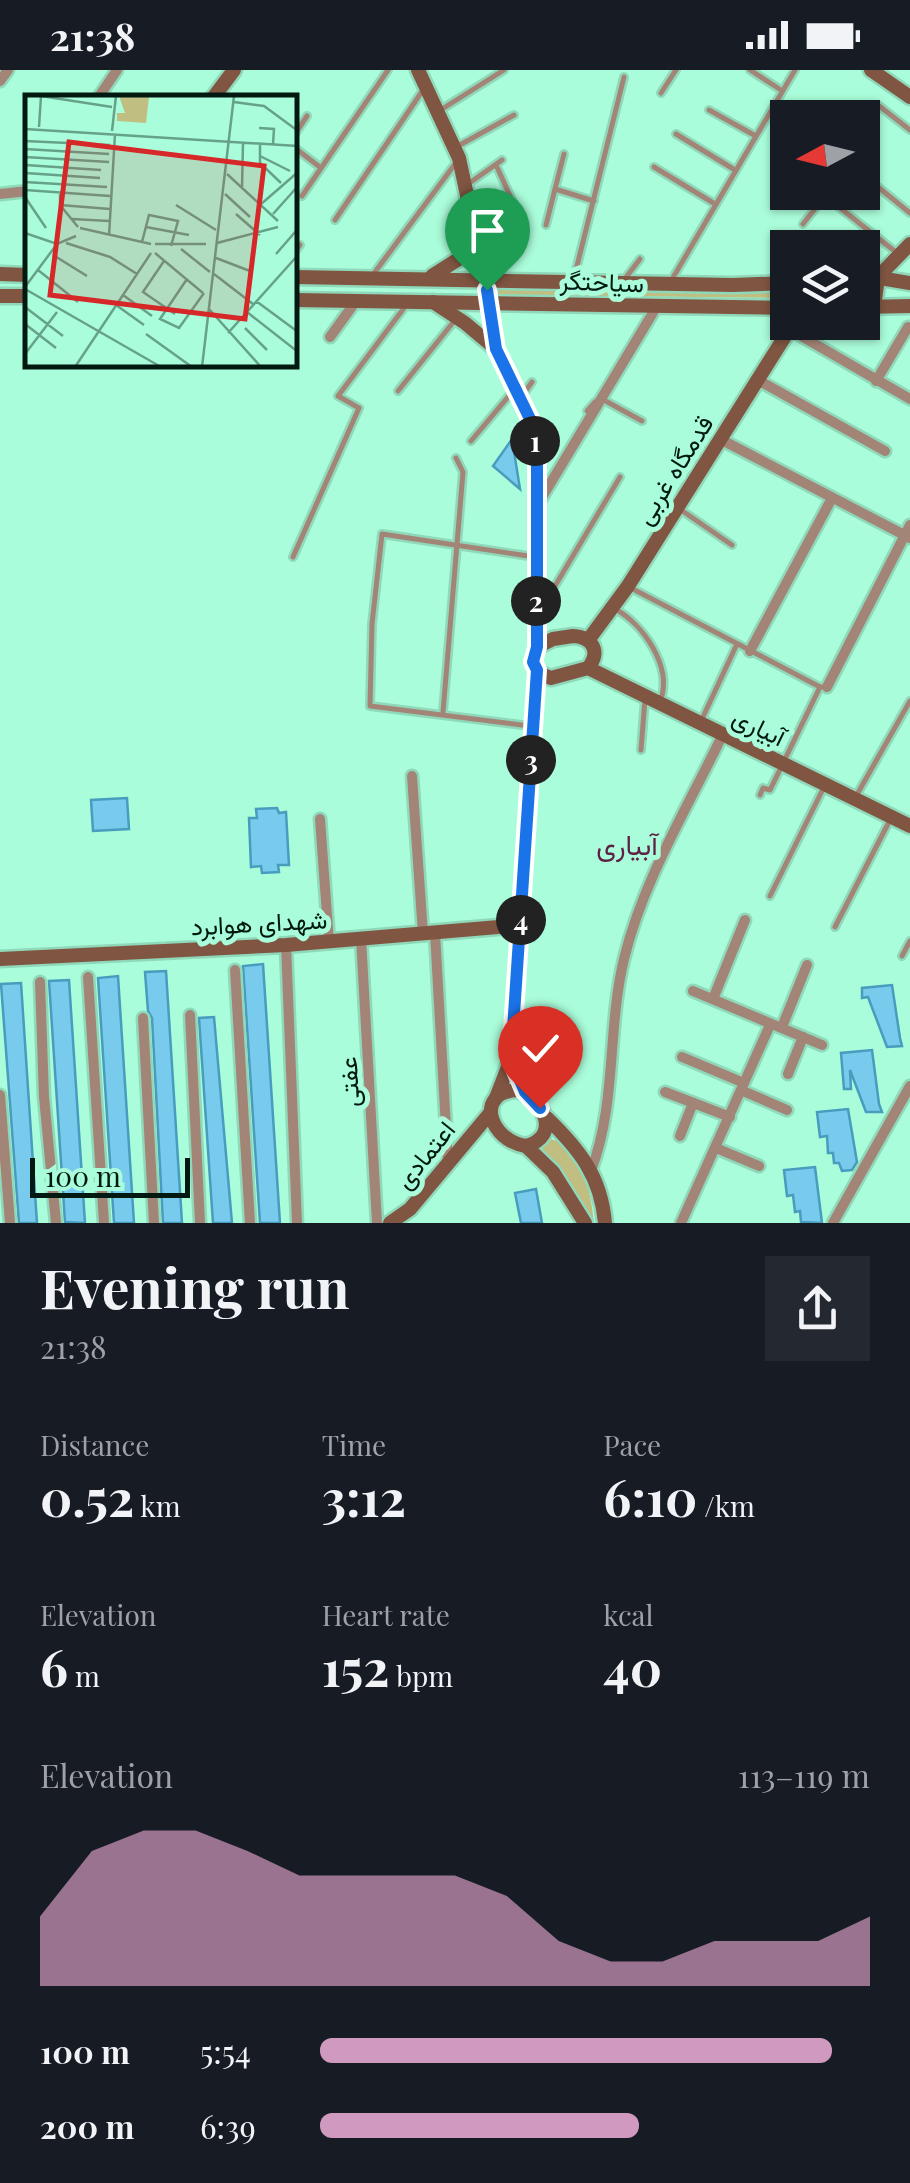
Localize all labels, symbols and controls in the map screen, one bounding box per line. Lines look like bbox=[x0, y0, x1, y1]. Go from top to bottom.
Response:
text: 21:38 bbox=[50, 10, 135, 61]
inset map bbox=[25, 95, 298, 368]
north arrow bbox=[770, 100, 880, 210]
map controls bbox=[770, 100, 880, 340]
pin bbox=[445, 188, 530, 291]
icon: arrive bbox=[460, 203, 515, 258]
button: layers bbox=[770, 230, 880, 340]
street label: سیاحتگر bbox=[558, 263, 645, 299]
street label: قدمگاه غربی bbox=[626, 408, 720, 531]
pin: 1 bbox=[510, 416, 560, 466]
text: 1 bbox=[530, 422, 540, 459]
pin: 2 bbox=[511, 576, 561, 626]
text: 2 bbox=[529, 582, 543, 619]
street label: آبیاری bbox=[727, 699, 794, 754]
pin: 3 bbox=[506, 735, 556, 785]
text: 3 bbox=[524, 741, 538, 778]
district label: آبیاری bbox=[596, 825, 660, 863]
pin: 4 bbox=[496, 895, 546, 945]
street label: شهدای هوابرد bbox=[190, 901, 328, 943]
text: 4 bbox=[514, 901, 528, 938]
pin bbox=[498, 1006, 583, 1109]
icon: check bbox=[513, 1021, 568, 1076]
street label: عفتی bbox=[330, 1056, 366, 1108]
street label: اعتمادی bbox=[386, 1113, 462, 1195]
scale bar bbox=[30, 1153, 190, 1198]
text: 100 m bbox=[45, 1157, 121, 1194]
text: Evening run bbox=[40, 1249, 350, 1323]
button: share bbox=[765, 1256, 870, 1361]
text: 21:38 bbox=[40, 1324, 107, 1367]
text: Distance bbox=[40, 1426, 149, 1463]
text: Time bbox=[322, 1426, 386, 1463]
text: Pace bbox=[603, 1426, 661, 1463]
text: 0.52 bbox=[40, 1463, 134, 1530]
text: 3:12 bbox=[322, 1463, 406, 1530]
text: 6:10 bbox=[603, 1463, 697, 1530]
text: km bbox=[134, 1487, 181, 1524]
text: /km bbox=[697, 1487, 755, 1524]
text: Elevation bbox=[40, 1596, 156, 1633]
text: Heart rate bbox=[322, 1596, 450, 1633]
text: kcal bbox=[603, 1596, 654, 1633]
text: 6 bbox=[40, 1633, 68, 1700]
text: 152 bbox=[322, 1633, 389, 1700]
text: 40 bbox=[603, 1633, 662, 1700]
text: m bbox=[68, 1657, 100, 1694]
text: bpm bbox=[389, 1657, 453, 1694]
text: Elevation bbox=[40, 1753, 173, 1796]
text: 113–119 m bbox=[738, 1753, 870, 1796]
text: 100 m bbox=[40, 2029, 130, 2072]
text: 5:54 bbox=[200, 2029, 251, 2072]
text: 200 m bbox=[40, 2104, 134, 2147]
text: 6:39 bbox=[200, 2104, 256, 2147]

